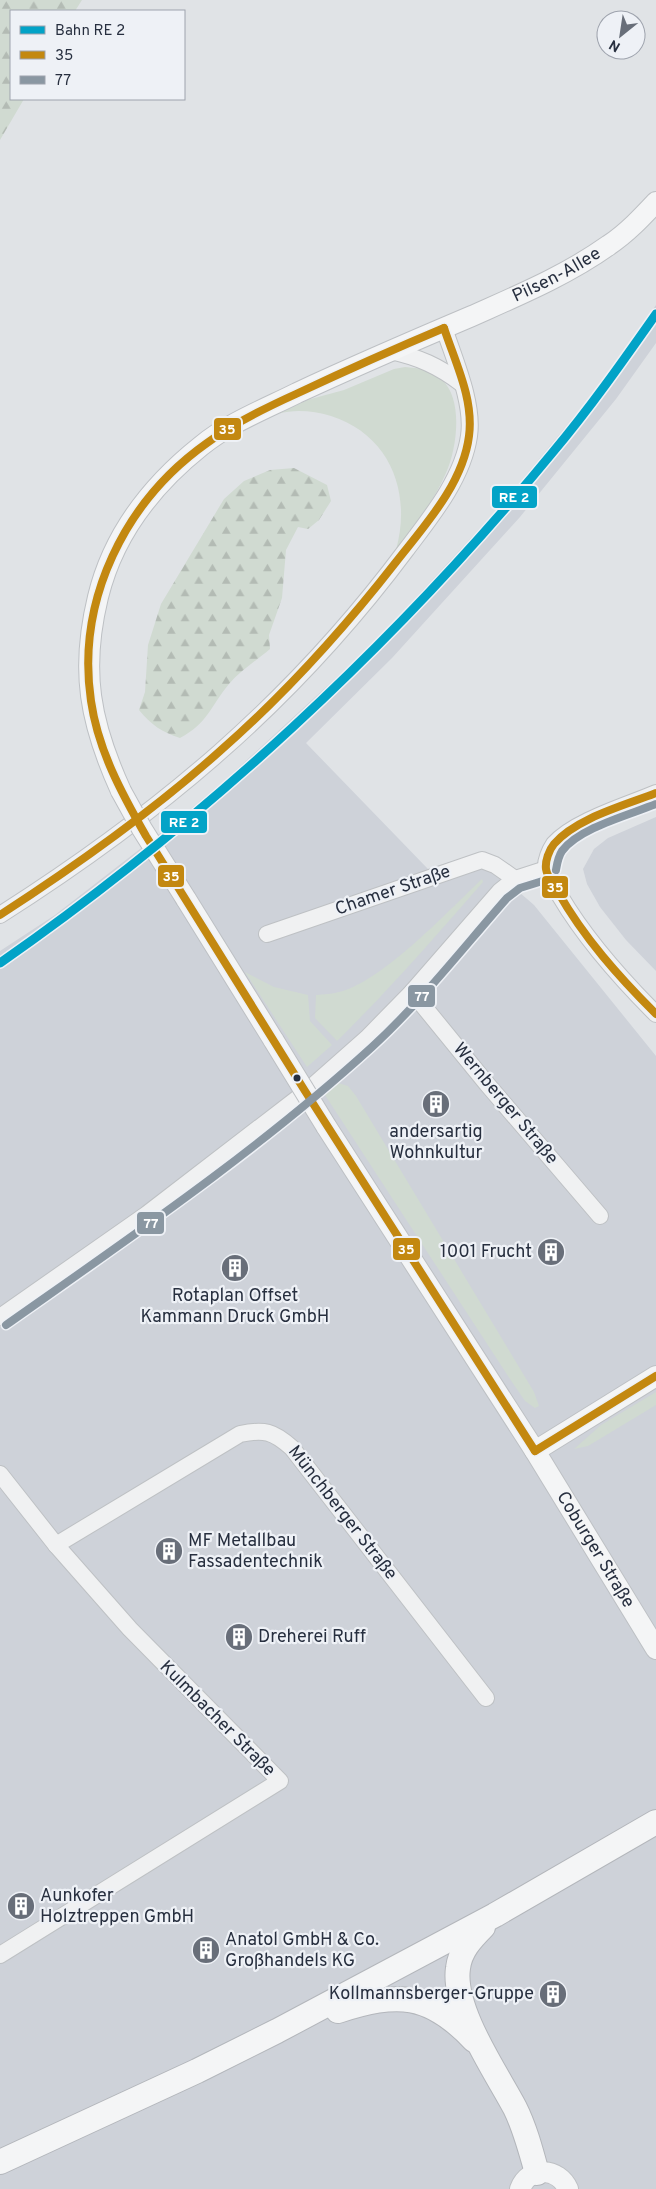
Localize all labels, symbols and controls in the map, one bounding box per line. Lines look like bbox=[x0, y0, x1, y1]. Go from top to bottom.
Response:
legend bbox=[10, 10, 185, 100]
north arrow bbox=[596, 10, 646, 60]
text: Bahn RE 2 bbox=[55, 22, 125, 41]
text: N bbox=[607, 35, 624, 55]
text: 35 bbox=[55, 47, 73, 66]
text: 77 bbox=[55, 72, 71, 91]
street label: Pilsen-Allee bbox=[509, 242, 605, 308]
line badge: 35 bbox=[213, 417, 242, 441]
text: 35 bbox=[219, 422, 235, 439]
line badge: RE 2 bbox=[491, 485, 538, 509]
text: RE 2 bbox=[499, 490, 529, 507]
line badge: RE 2 bbox=[160, 810, 208, 834]
text: RE 2 bbox=[169, 815, 199, 832]
street label: Chamer Straße bbox=[332, 860, 454, 922]
line badge: 35 bbox=[157, 864, 185, 888]
text: 35 bbox=[163, 869, 179, 886]
line badge: 35 bbox=[541, 875, 569, 899]
text: 35 bbox=[547, 880, 563, 897]
line badge: 77 bbox=[407, 984, 436, 1008]
text: 77 bbox=[415, 989, 430, 1006]
street label: Wernberger Straße bbox=[447, 1038, 563, 1170]
unlabelled marker bbox=[292, 1073, 302, 1083]
building icon: andersartig Wohnkultur bbox=[421, 1089, 451, 1119]
place label: andersartig Wohnkultur bbox=[389, 1121, 483, 1165]
line badge: 77 bbox=[136, 1211, 165, 1235]
text: 77 bbox=[144, 1216, 159, 1233]
line badge: 35 bbox=[392, 1237, 421, 1261]
building icon: 1001 Frucht bbox=[536, 1237, 566, 1267]
place label: 1001 Frucht bbox=[440, 1241, 532, 1264]
text: 35 bbox=[398, 1242, 414, 1259]
building icon: Rotaplan Offset Kammann Druck GmbH bbox=[220, 1253, 250, 1283]
place label: Rotaplan Offset Kammann Druck GmbH bbox=[141, 1285, 329, 1329]
street label: Münchberger Straße bbox=[282, 1441, 402, 1585]
street label: Coburger Straße bbox=[551, 1487, 640, 1612]
place label: MF Metallbau Fassadentechnik bbox=[188, 1530, 323, 1574]
building icon: MF Metallbau Fassadentechnik bbox=[154, 1536, 184, 1566]
building icon: Dreherei Ruff bbox=[224, 1622, 254, 1652]
place label: Dreherei Ruff bbox=[258, 1626, 366, 1649]
street label: Kulmbacher Straße bbox=[154, 1656, 280, 1782]
place label: Aunkofer Holztreppen GmbH bbox=[40, 1885, 194, 1929]
building icon: Aunkofer Holztreppen GmbH bbox=[6, 1891, 36, 1921]
place label: Anatol GmbH & Co. Großhandels KG bbox=[225, 1929, 379, 1973]
building icon: Anatol GmbH & Co. Großhandels KG bbox=[191, 1935, 221, 1965]
building icon: Kollmannsberger-Gruppe bbox=[538, 1979, 568, 2009]
place label: Kollmannsberger-Gruppe bbox=[329, 1983, 534, 2006]

